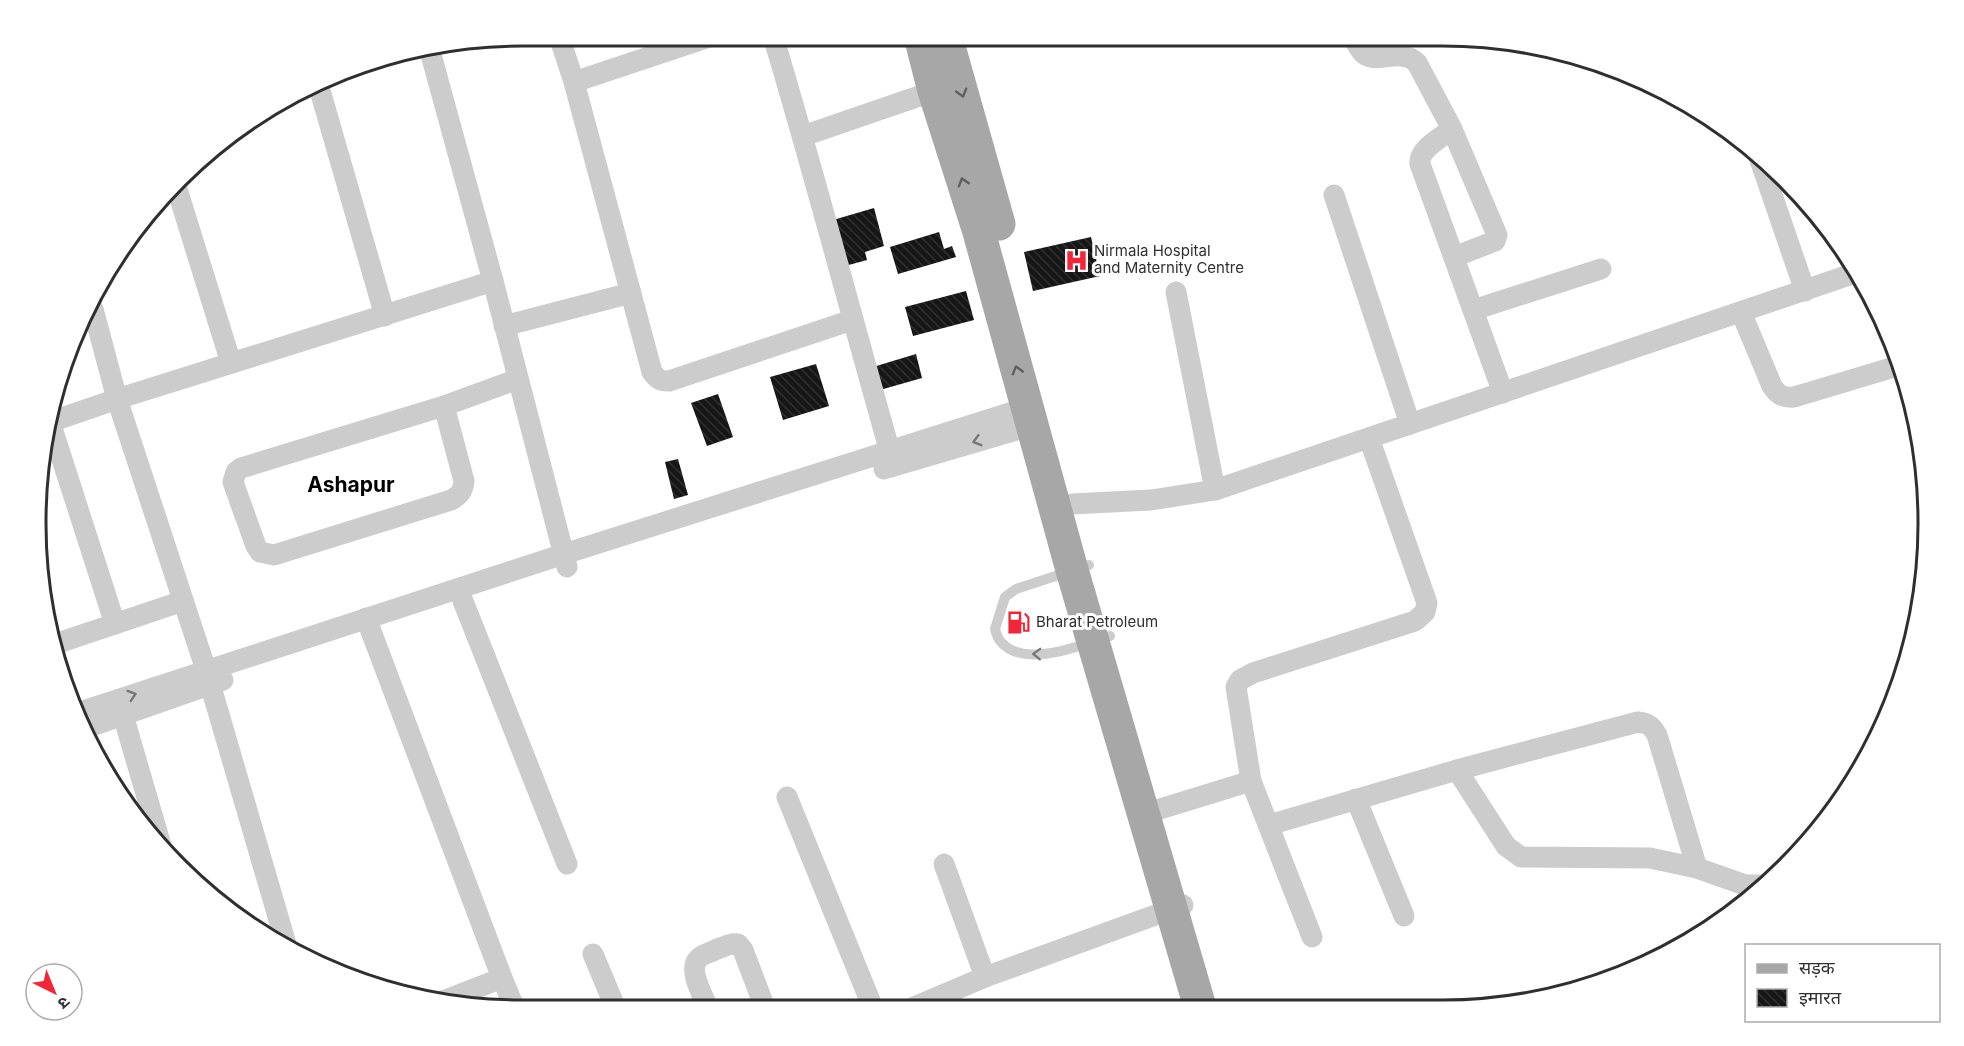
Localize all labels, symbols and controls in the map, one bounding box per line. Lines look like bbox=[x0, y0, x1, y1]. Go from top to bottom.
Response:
one-way arrow bbox=[955, 87, 967, 98]
one-way arrow bbox=[958, 177, 970, 188]
place label: Nirmala Hospital and Maternity Centre bbox=[1094, 241, 1244, 277]
hospital icon: Nirmala Hospital and Maternity Centre bbox=[1063, 247, 1089, 273]
one-way arrow bbox=[1012, 365, 1025, 375]
one-way arrow bbox=[972, 434, 983, 446]
district label: Ashapur bbox=[307, 472, 395, 497]
fuel station icon: Bharat Petroleum bbox=[1005, 609, 1031, 635]
place label: Bharat Petroleum bbox=[1036, 612, 1158, 631]
one-way arrow bbox=[1032, 647, 1041, 660]
one-way arrow bbox=[126, 690, 137, 702]
legend bbox=[1745, 944, 1940, 1022]
text: सड़क bbox=[1799, 957, 1836, 978]
north arrow bbox=[24, 962, 84, 1022]
text: इमारत bbox=[1799, 987, 1842, 1008]
text: उ bbox=[54, 992, 74, 1014]

